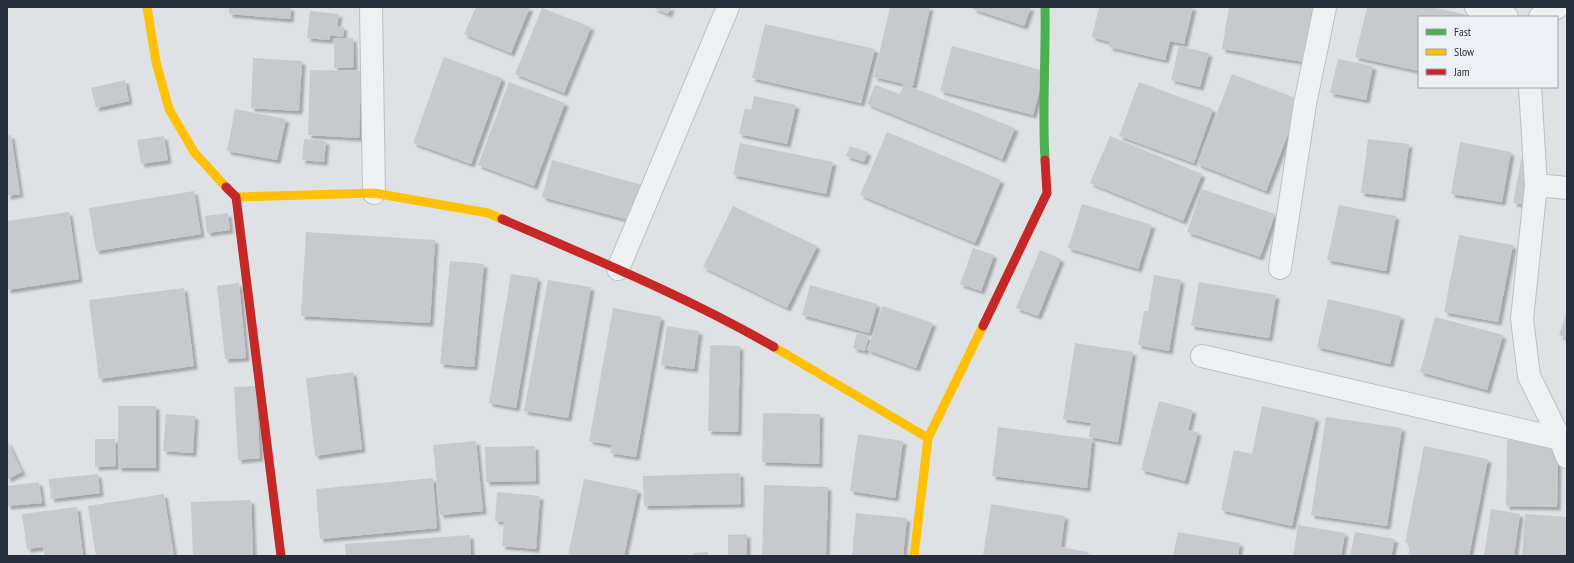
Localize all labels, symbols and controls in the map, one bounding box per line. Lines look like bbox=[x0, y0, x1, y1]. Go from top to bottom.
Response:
legend bbox=[1418, 16, 1558, 88]
text: Fast bbox=[1454, 24, 1472, 39]
text: Slow bbox=[1454, 44, 1475, 59]
text: Jam bbox=[1453, 64, 1470, 79]

